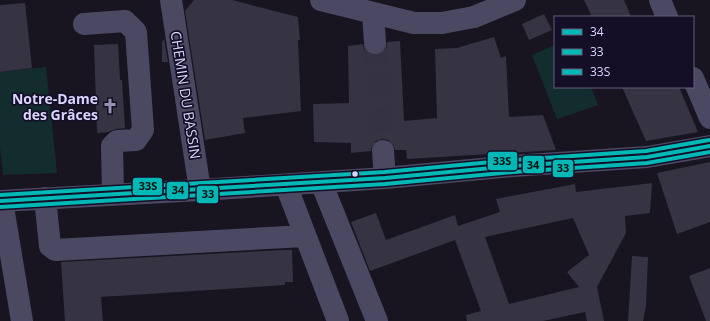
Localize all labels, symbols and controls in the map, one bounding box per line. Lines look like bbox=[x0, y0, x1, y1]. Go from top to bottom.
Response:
legend bbox=[554, 16, 694, 88]
text: 34 bbox=[590, 23, 604, 40]
street label: CHEMIN DU BASSIN bbox=[167, 30, 205, 160]
text: 33 bbox=[590, 43, 604, 60]
text: 33S bbox=[590, 63, 610, 80]
place label: Notre-Dame des Grâces bbox=[12, 89, 98, 124]
church icon: Notre-Dame des Grâces bbox=[101, 97, 119, 115]
line badge: 33S bbox=[487, 151, 518, 171]
text: 33S bbox=[493, 153, 511, 168]
line badge: 34 bbox=[522, 155, 545, 174]
text: 34 bbox=[527, 157, 540, 172]
line badge: 33 bbox=[552, 159, 574, 178]
text: 33 bbox=[557, 160, 569, 175]
unlabelled marker bbox=[350, 169, 360, 179]
line badge: 33S bbox=[132, 177, 163, 196]
text: 33S bbox=[139, 178, 157, 193]
line badge: 34 bbox=[166, 181, 189, 200]
text: 34 bbox=[172, 182, 185, 197]
line badge: 33 bbox=[196, 185, 219, 204]
text: 33 bbox=[202, 186, 214, 201]

